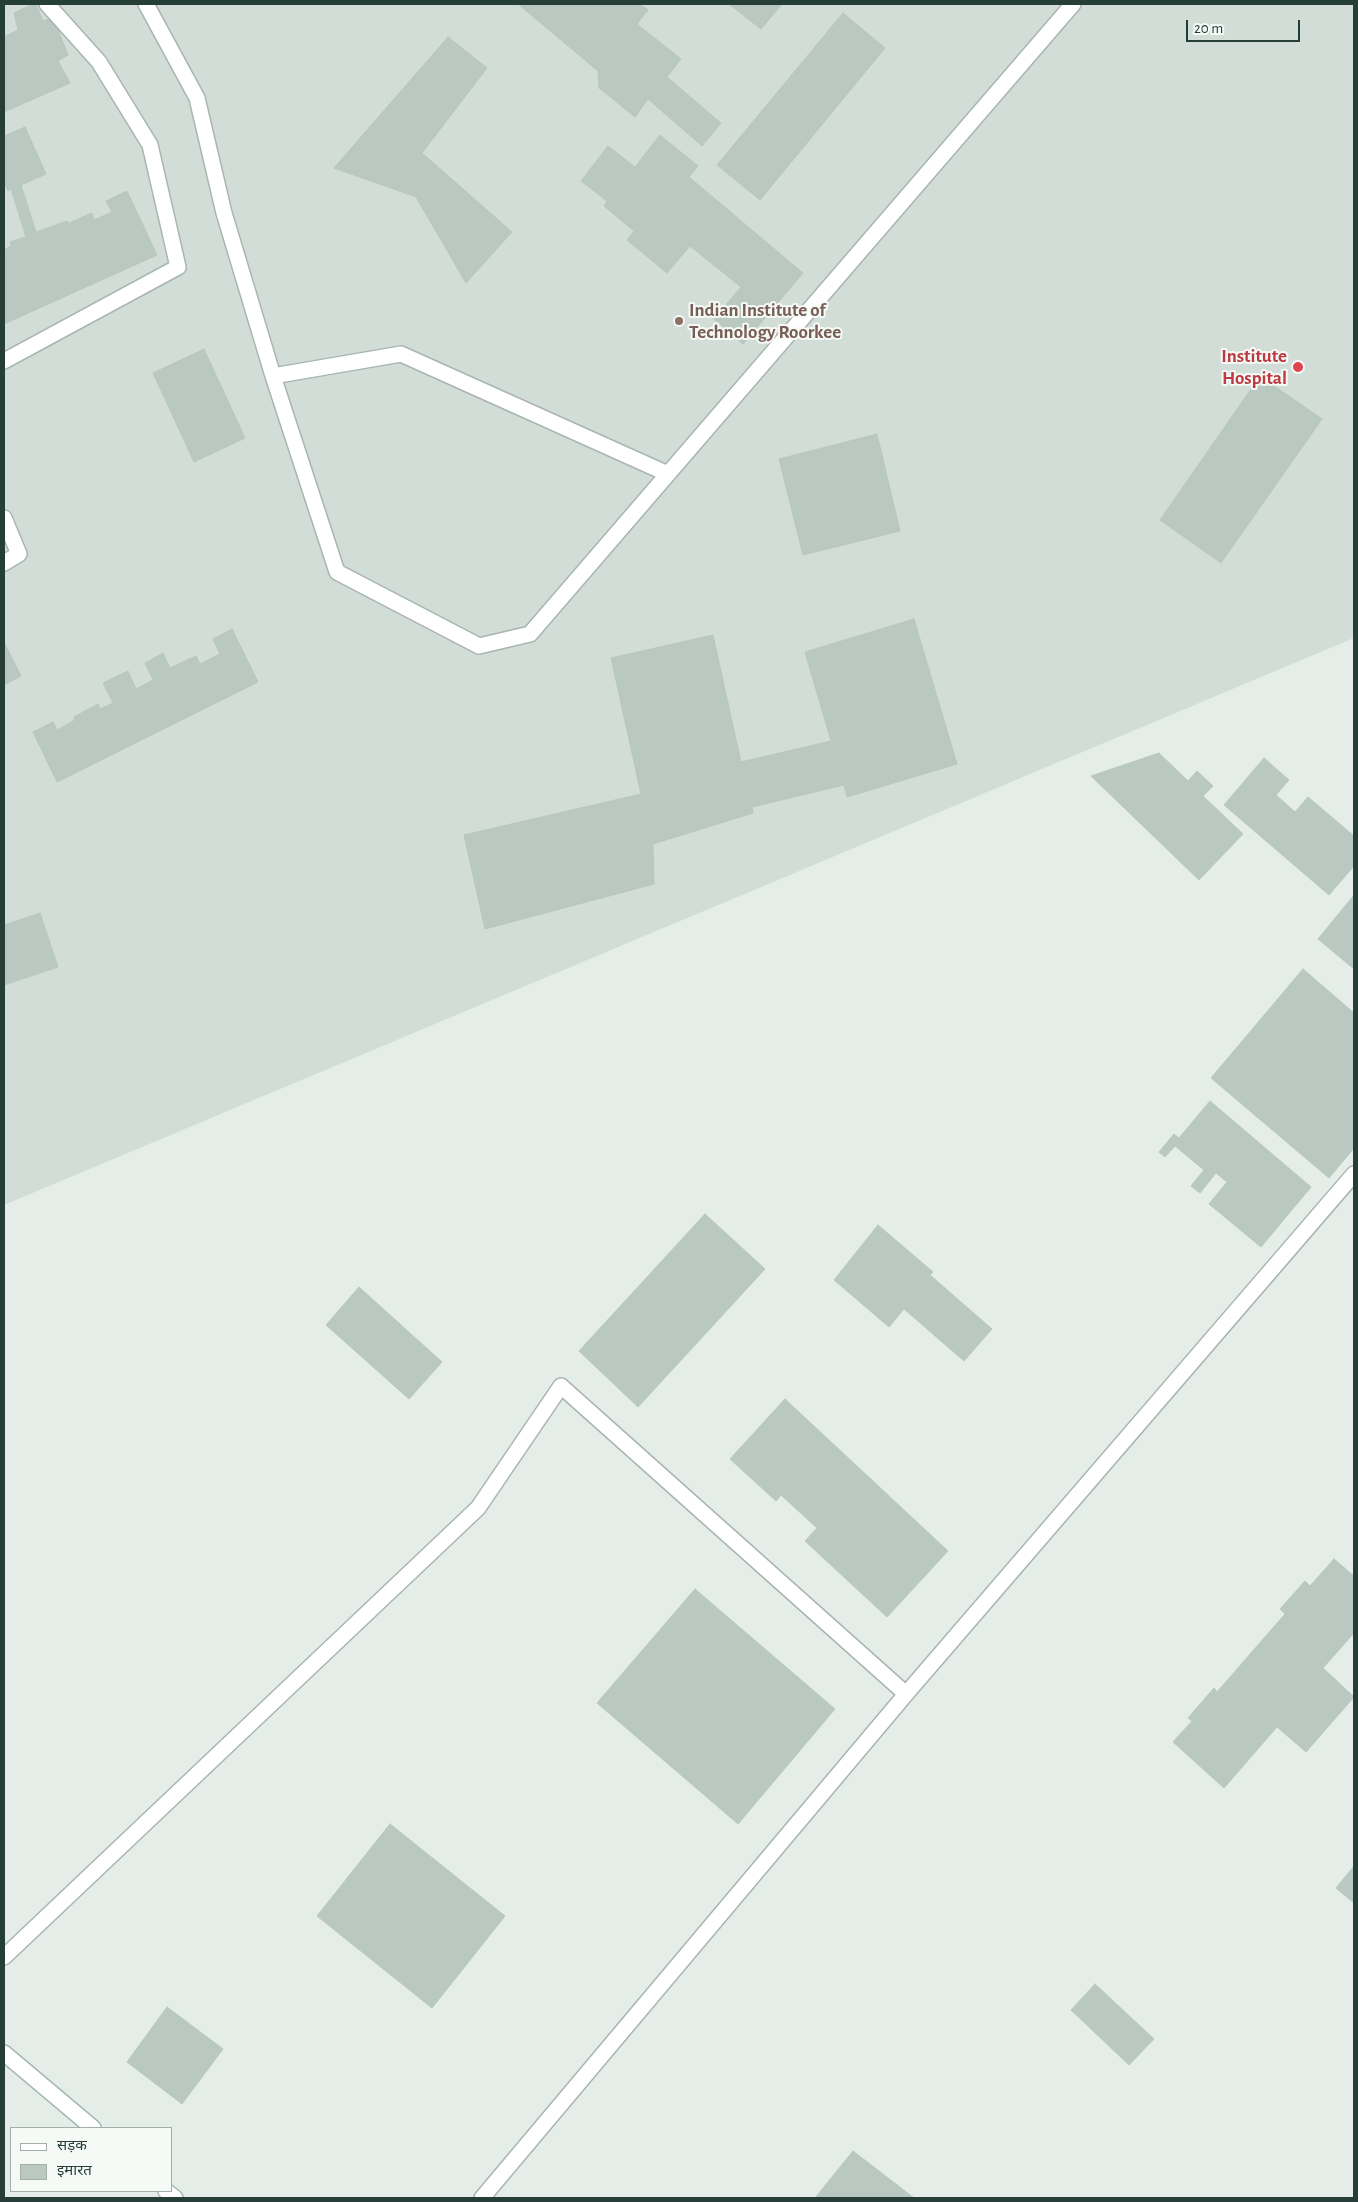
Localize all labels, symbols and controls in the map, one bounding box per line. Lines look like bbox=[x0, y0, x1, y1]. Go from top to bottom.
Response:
scale bar bbox=[1188, 10, 1302, 42]
text: 20 m bbox=[1194, 21, 1223, 36]
place label: Indian Institute of Technology Roorkee bbox=[689, 299, 841, 343]
marker: Indian Institute of Technology Roorkee bbox=[673, 315, 685, 327]
place label: Institute Hospital bbox=[1221, 345, 1287, 389]
marker: Institute Hospital bbox=[1291, 360, 1305, 374]
legend bbox=[10, 2127, 172, 2192]
text: सड़क bbox=[57, 2138, 87, 2153]
text: इमारत bbox=[57, 2163, 92, 2178]

